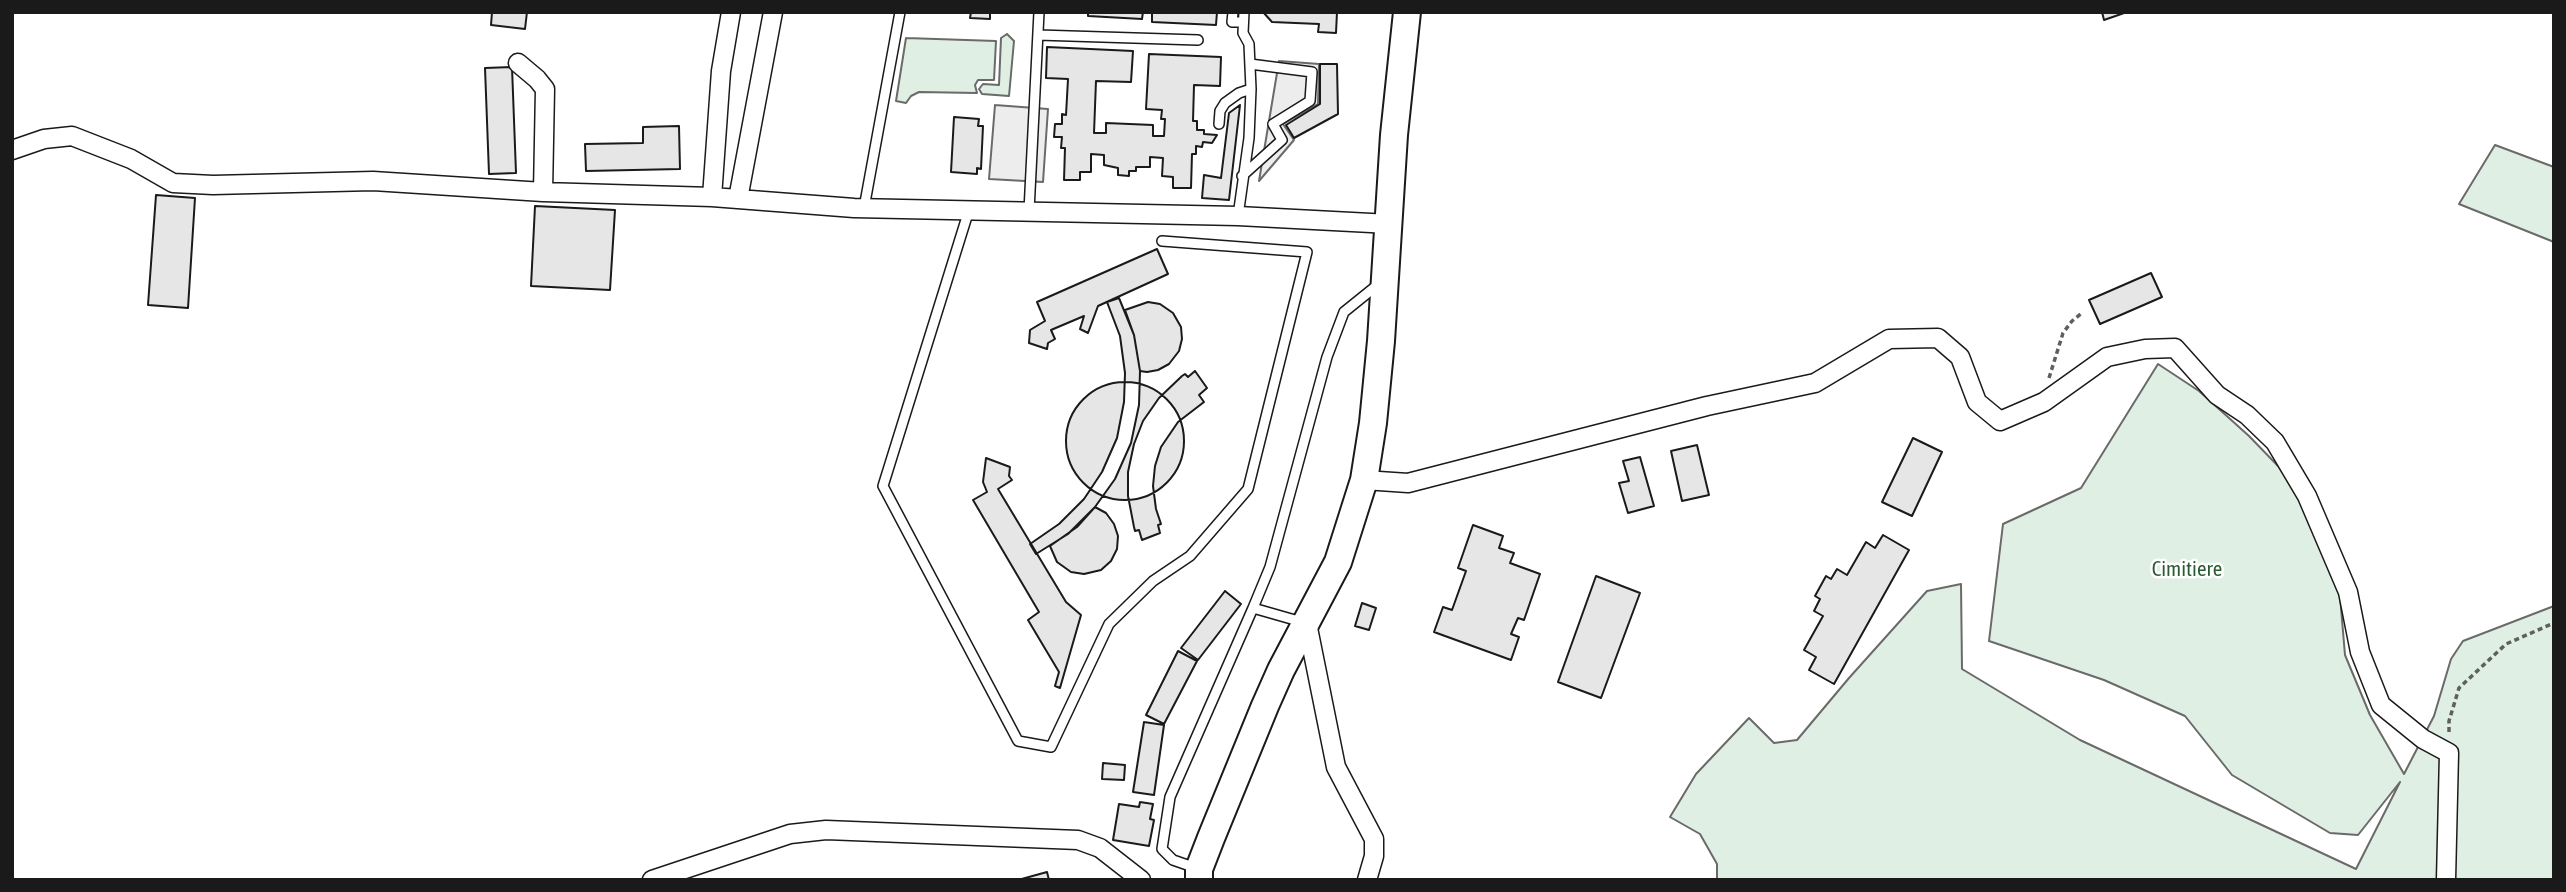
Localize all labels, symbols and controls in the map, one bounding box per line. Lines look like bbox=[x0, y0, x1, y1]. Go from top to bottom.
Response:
park label: Cimitiere bbox=[2152, 556, 2222, 582]

